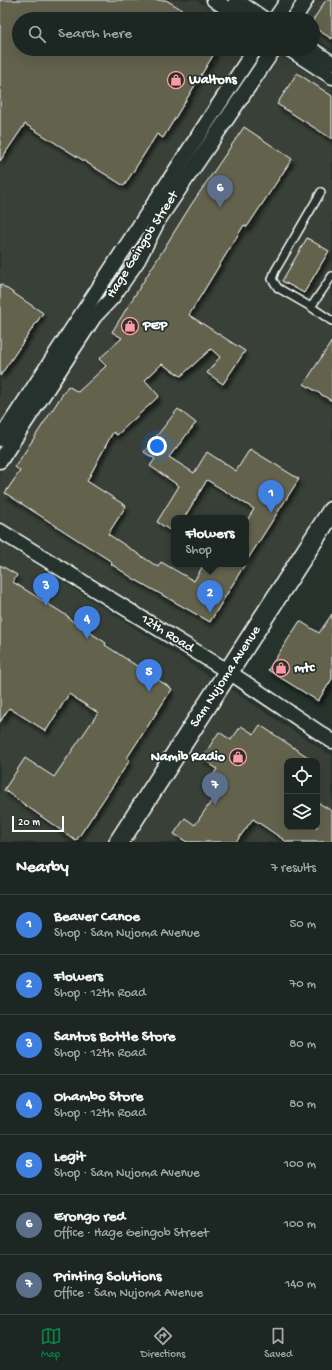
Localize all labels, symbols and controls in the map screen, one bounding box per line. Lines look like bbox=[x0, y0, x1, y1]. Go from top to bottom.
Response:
search box bbox=[12, 12, 320, 56]
icon: search bbox=[26, 23, 48, 45]
text: Search here bbox=[58, 25, 132, 43]
shop icon: Waltons bbox=[166, 70, 186, 90]
place label: Waltons bbox=[188, 72, 237, 89]
pin: 6 bbox=[207, 175, 233, 208]
street label: Hage Geingob Street bbox=[103, 187, 184, 302]
shop icon: PEP bbox=[120, 316, 140, 336]
place label: PEP bbox=[142, 318, 168, 335]
your location bbox=[147, 436, 167, 456]
pin: 1 bbox=[258, 480, 284, 513]
popup bbox=[171, 515, 249, 567]
text: Flowers bbox=[186, 525, 234, 543]
text: Shop bbox=[186, 543, 212, 558]
pin: 3 bbox=[33, 573, 59, 606]
pin: 2 bbox=[197, 580, 223, 613]
pin: 4 bbox=[74, 606, 100, 639]
street label: 12th Road bbox=[136, 610, 198, 658]
street label: Sam Nujoma Avenue bbox=[187, 622, 266, 731]
shop icon: mtc bbox=[271, 658, 291, 678]
pin: 5 bbox=[136, 659, 162, 692]
place label: mtc bbox=[294, 660, 316, 677]
shop icon: Namib Radio bbox=[228, 747, 248, 767]
place label: Namib Radio bbox=[151, 749, 226, 766]
map controls bbox=[284, 758, 320, 830]
button: locate bbox=[284, 758, 320, 794]
pin: 7 bbox=[202, 772, 228, 805]
button: layers bbox=[284, 794, 320, 830]
scale bar bbox=[12, 814, 64, 833]
text: 20 m bbox=[18, 817, 40, 829]
text: Nearby bbox=[16, 858, 69, 878]
text: 7 results bbox=[271, 861, 316, 876]
text: Beaver Canoe bbox=[54, 908, 140, 926]
text: 1 bbox=[26, 917, 32, 932]
text: 50 m bbox=[289, 917, 316, 932]
text: Shop · Sam Nujoma Avenue bbox=[54, 926, 200, 941]
text: Flowers bbox=[54, 968, 103, 986]
text: 2 bbox=[26, 977, 32, 992]
text: 70 m bbox=[290, 977, 316, 992]
text: Shop · 12th Road bbox=[54, 986, 146, 1001]
text: Santos Bottle Store bbox=[54, 1028, 176, 1046]
text: 3 bbox=[26, 1037, 32, 1052]
text: 80 m bbox=[289, 1037, 316, 1052]
text: Shop · 12th Road bbox=[54, 1046, 146, 1061]
text: Ohambo Store bbox=[54, 1088, 143, 1106]
text: 4 bbox=[26, 1097, 32, 1112]
text: 80 m bbox=[289, 1097, 316, 1112]
text: Shop · 12th Road bbox=[54, 1106, 146, 1121]
text: Legit bbox=[54, 1148, 85, 1166]
text: 5 bbox=[26, 1157, 32, 1172]
text: 100 m bbox=[284, 1157, 316, 1172]
text: Shop · Sam Nujoma Avenue bbox=[54, 1166, 200, 1181]
text: Erongo red bbox=[54, 1208, 125, 1226]
text: 6 bbox=[26, 1217, 32, 1232]
text: 100 m bbox=[284, 1217, 316, 1232]
text: Office · Hage Geingob Street bbox=[54, 1226, 208, 1241]
text: Printing Solutions bbox=[54, 1268, 161, 1286]
text: 7 bbox=[26, 1277, 32, 1292]
text: 140 m bbox=[285, 1277, 316, 1292]
text: Office · Sam Nujoma Avenue bbox=[54, 1286, 203, 1301]
tab: Map bbox=[40, 1325, 62, 1361]
tab: Directions bbox=[141, 1325, 185, 1361]
tab: Saved bbox=[264, 1325, 292, 1361]

